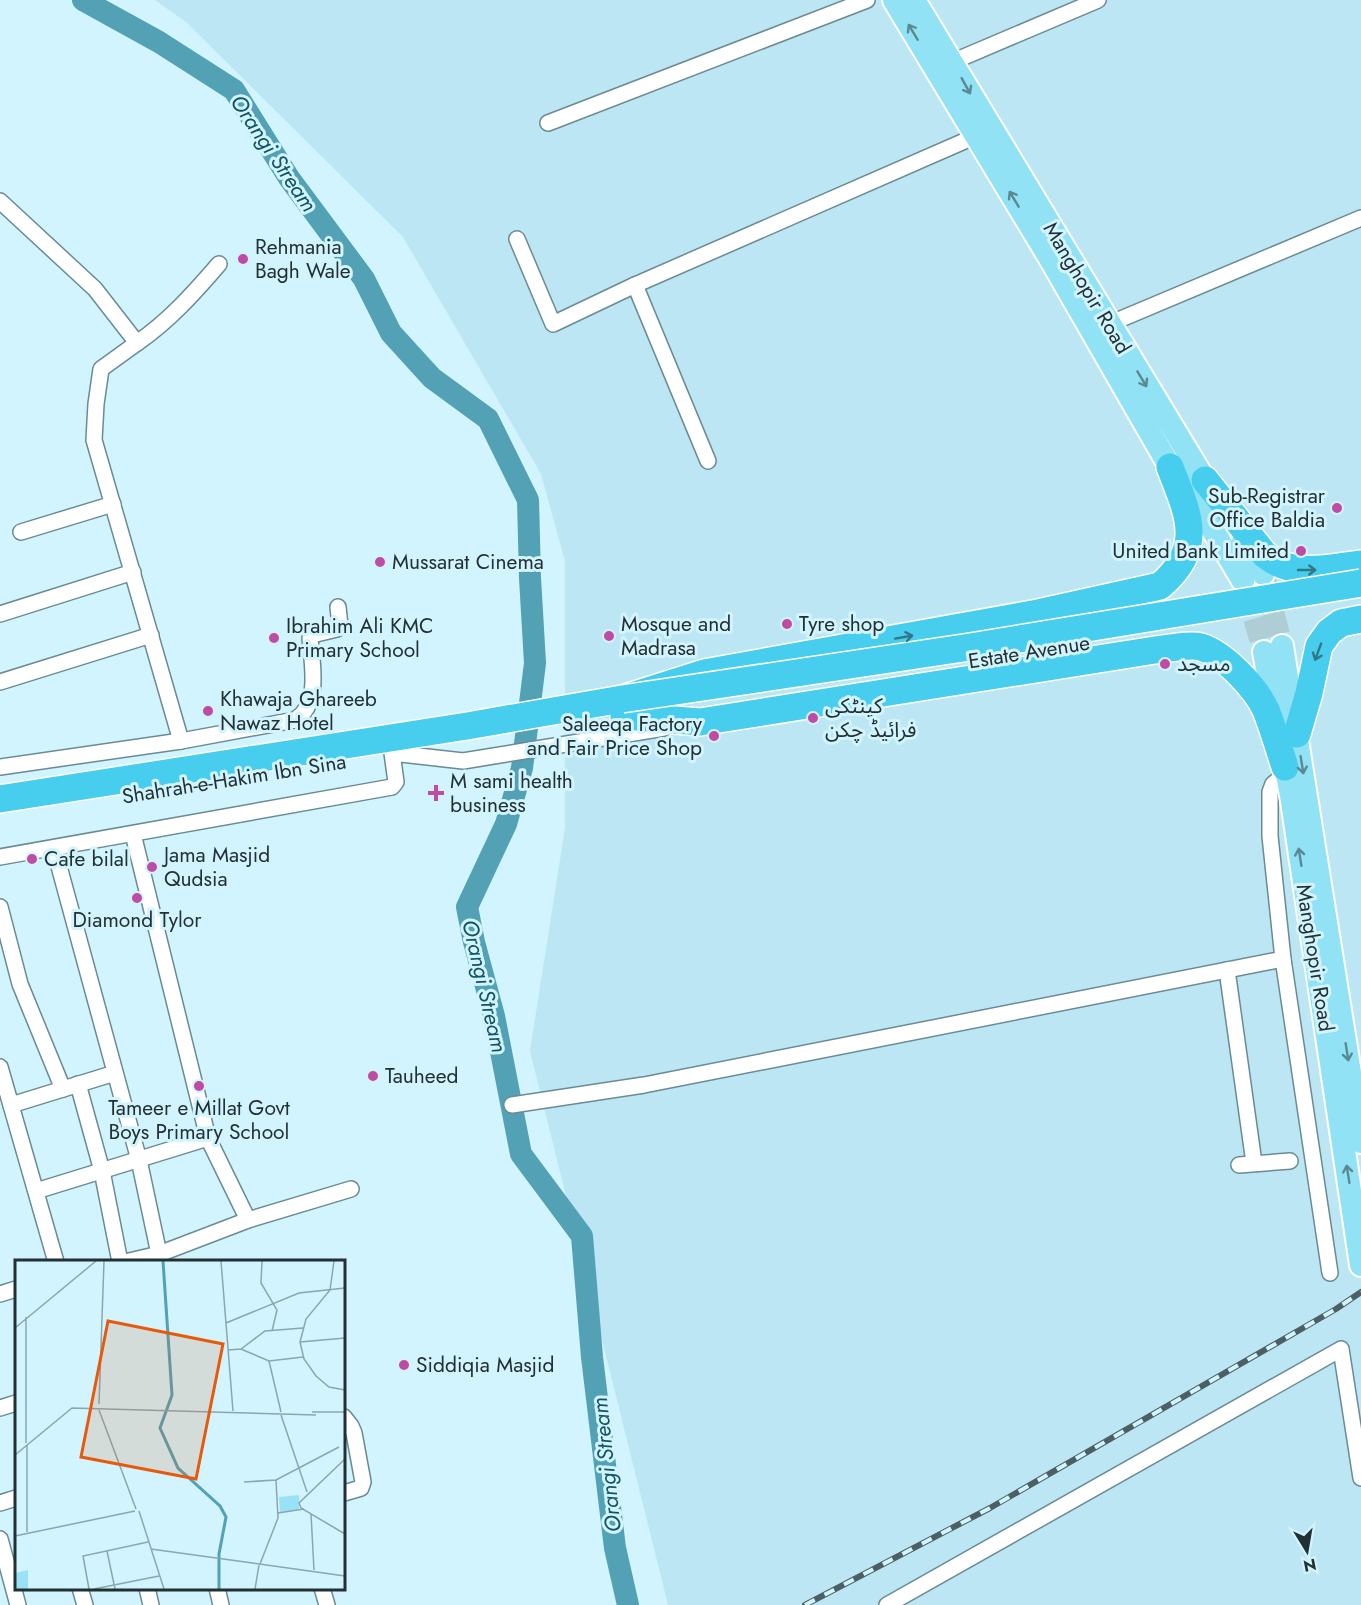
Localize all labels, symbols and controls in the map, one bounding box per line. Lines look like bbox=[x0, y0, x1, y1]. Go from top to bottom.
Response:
one-way arrow bbox=[906, 24, 918, 41]
one-way arrow bbox=[960, 77, 972, 94]
water label: Orangi Stream bbox=[223, 88, 325, 218]
one-way arrow bbox=[1007, 190, 1020, 207]
street label: Manghopir Road bbox=[1036, 216, 1138, 360]
place label: Rehmania Bagh Wale bbox=[255, 232, 351, 286]
marker: Rehmania Bagh Wale bbox=[236, 252, 250, 266]
one-way arrow bbox=[1137, 370, 1149, 387]
place label: Sub-Registrar Office Baldia bbox=[1208, 481, 1326, 535]
marker: Sub-Registrar Office Baldia bbox=[1330, 501, 1344, 515]
place label: United Bank Limited bbox=[1112, 536, 1289, 566]
marker: United Bank Limited bbox=[1294, 544, 1308, 558]
place label: Mussarat Cinema bbox=[392, 547, 544, 577]
marker: Mussarat Cinema bbox=[373, 555, 387, 569]
one-way arrow bbox=[1297, 564, 1317, 576]
place label: Mosque and Madrasa bbox=[621, 609, 731, 663]
place label: Tyre shop bbox=[799, 609, 884, 639]
place label: Ibrahim Ali KMC Primary School bbox=[286, 611, 433, 665]
marker: Tyre shop bbox=[780, 617, 794, 631]
street label: Estate Avenue bbox=[966, 628, 1092, 676]
marker: Mosque and Madrasa bbox=[602, 629, 616, 643]
marker: Ibrahim Ali KMC Primary School bbox=[267, 631, 281, 645]
one-way arrow bbox=[894, 631, 913, 642]
one-way arrow bbox=[1312, 642, 1323, 661]
place label: مسجد bbox=[1177, 649, 1230, 679]
marker: مسجد bbox=[1158, 657, 1172, 671]
place label: Khawaja Ghareeb Nawaz Hotel bbox=[220, 684, 377, 738]
place label: کینٹکی فرائیڈ چکن bbox=[825, 691, 917, 745]
marker: Khawaja Ghareeb Nawaz Hotel bbox=[201, 704, 215, 718]
place label: Saleeqa Factory and Fair Price Shop bbox=[527, 709, 703, 763]
marker: کینٹکی فرائیڈ چکن bbox=[806, 711, 820, 725]
marker: Saleeqa Factory and Fair Price Shop bbox=[707, 729, 721, 743]
street label: Shahrah-e-Hakim Ibn Sina bbox=[120, 746, 348, 812]
one-way arrow bbox=[1297, 755, 1308, 775]
place label: M sami health business bbox=[450, 766, 573, 820]
marker: M sami health business bbox=[427, 784, 445, 802]
place label: Jama Masjid Qudsia bbox=[161, 840, 270, 894]
place label: Cafe bilal bbox=[44, 844, 129, 874]
one-way arrow bbox=[1295, 848, 1306, 867]
marker: Cafe bilal bbox=[25, 852, 39, 866]
marker: Jama Masjid Qudsia bbox=[145, 860, 159, 874]
street label: Manghopir Road bbox=[1289, 882, 1341, 1034]
marker: Diamond Tylor bbox=[130, 891, 144, 905]
place label: Diamond Tylor bbox=[73, 905, 202, 935]
water label: Orangi Stream bbox=[454, 916, 516, 1056]
one-way arrow bbox=[1342, 1042, 1353, 1062]
place label: Tauheed bbox=[385, 1061, 458, 1091]
marker: Tauheed bbox=[366, 1069, 380, 1083]
marker: Tameer e Millat Govt Boys Primary School bbox=[192, 1079, 206, 1093]
place label: Tameer e Millat Govt Boys Primary School bbox=[108, 1093, 290, 1147]
one-way arrow bbox=[1342, 1165, 1353, 1185]
inset map bbox=[15, 1260, 345, 1590]
place label: Siddiqia Masjid bbox=[416, 1350, 554, 1380]
marker: Siddiqia Masjid bbox=[397, 1358, 411, 1372]
water label: Orangi Stream bbox=[583, 1396, 629, 1534]
north arrow bbox=[1277, 1521, 1337, 1581]
text: N bbox=[1301, 1553, 1318, 1578]

